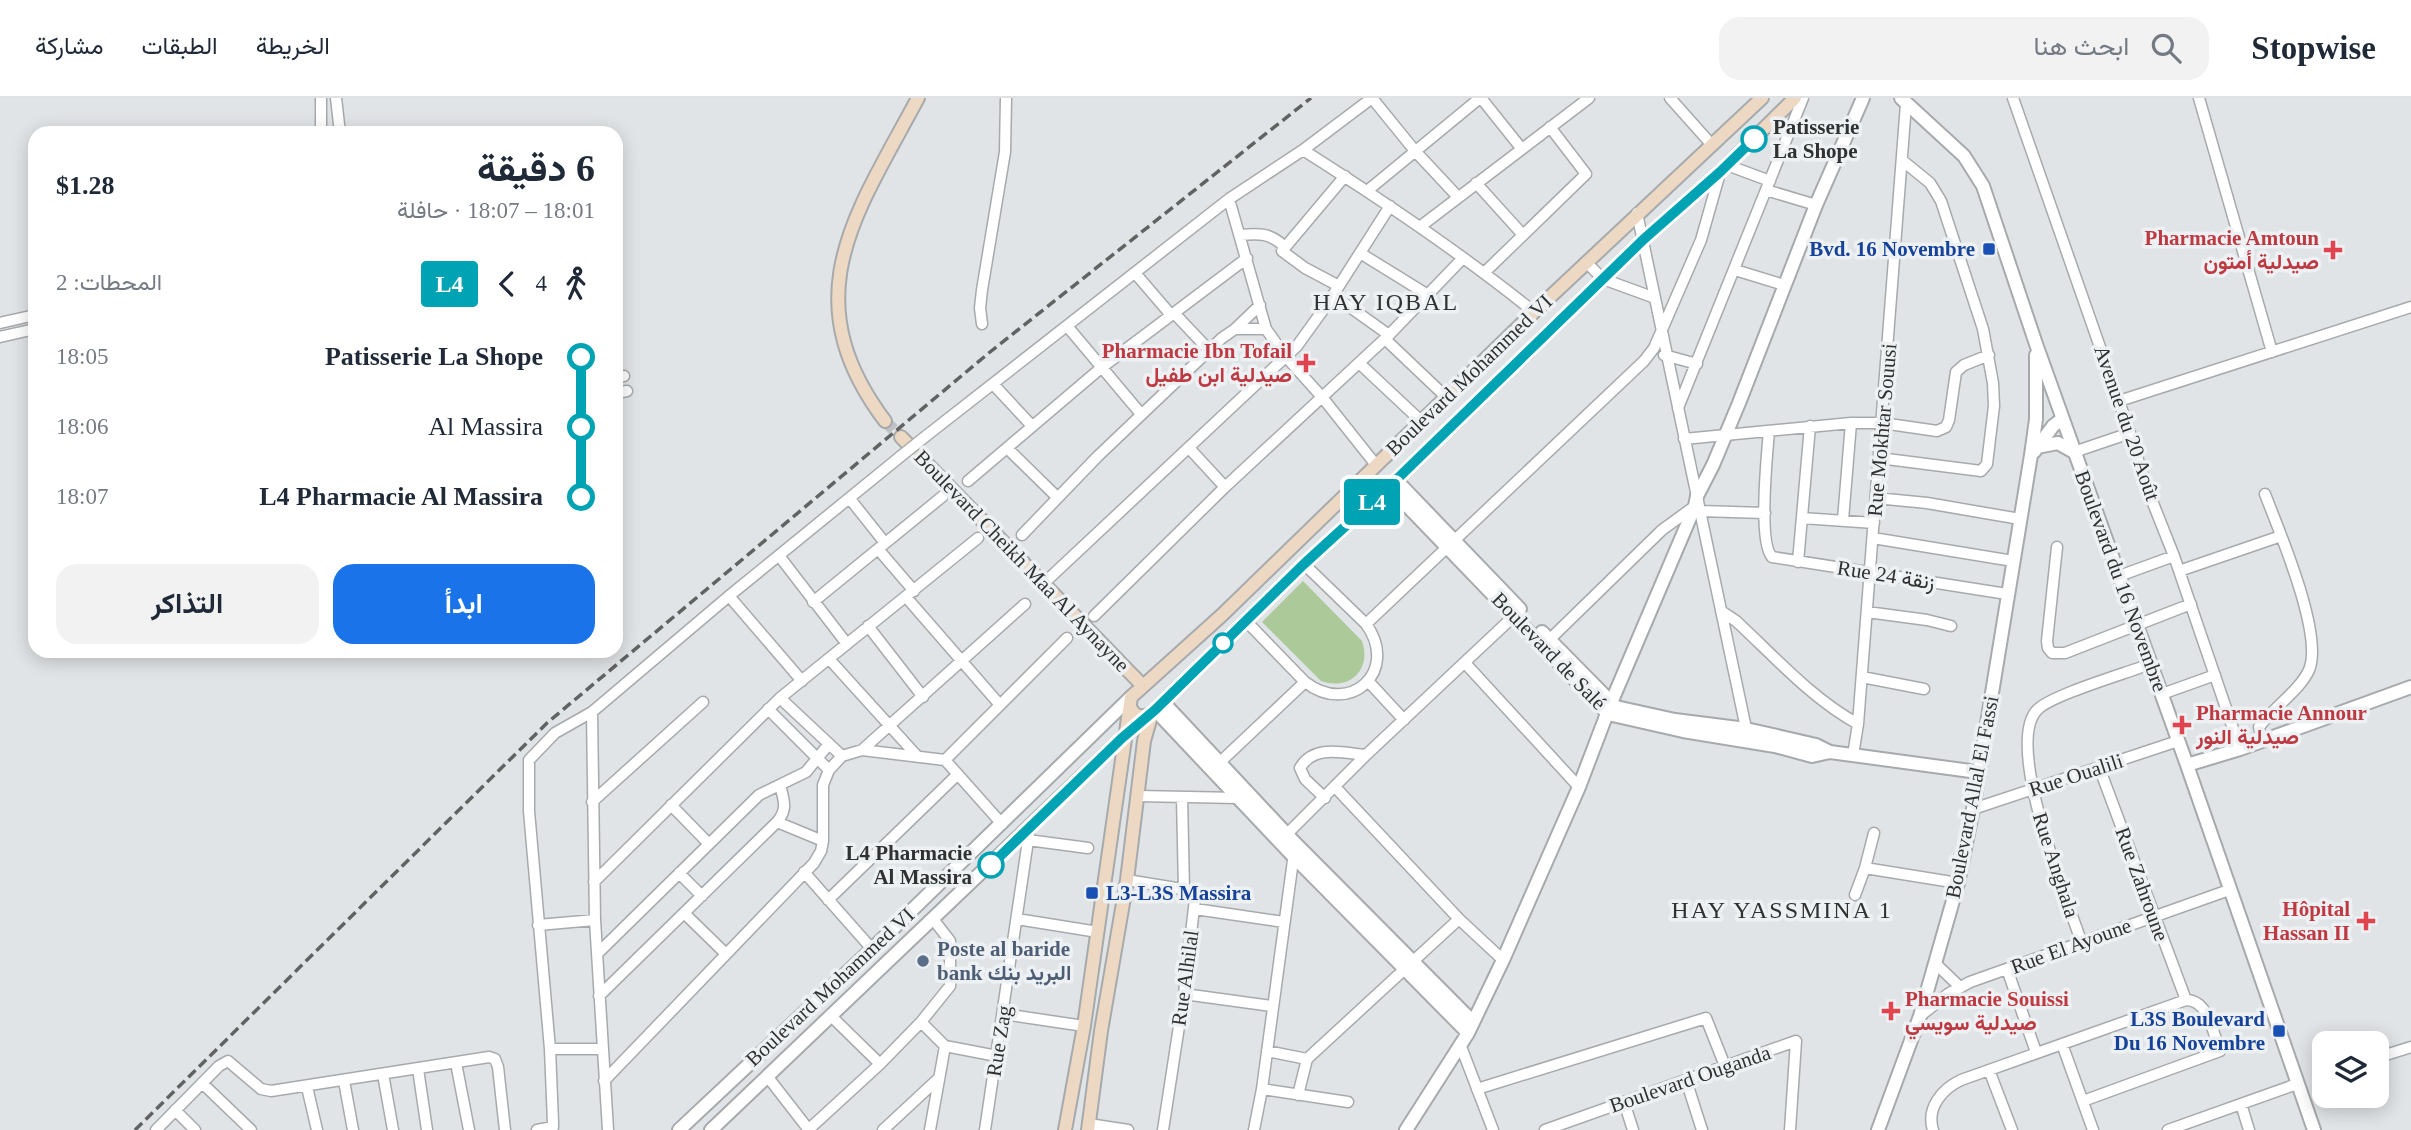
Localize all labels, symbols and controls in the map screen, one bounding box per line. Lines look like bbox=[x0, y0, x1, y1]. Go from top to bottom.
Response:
search box bbox=[1719, 17, 2209, 80]
icon: search bbox=[2147, 29, 2185, 67]
text: Stopwise bbox=[2251, 30, 2376, 66]
text: ابحث هنا bbox=[2034, 32, 2129, 61]
text: مشاركة bbox=[35, 33, 103, 59]
text: الطبقات bbox=[141, 33, 218, 59]
text: الخريطة bbox=[256, 33, 330, 59]
place label: Patisserie La Shope bbox=[1773, 115, 1859, 163]
marker: Patisserie La Shope bbox=[1741, 126, 1767, 152]
text: 6 دقيقة bbox=[477, 147, 595, 189]
text: $1.28 bbox=[56, 171, 115, 200]
text: 18:01 – 18:07 · حافلة bbox=[397, 198, 595, 223]
place label: Pharmacie Amtoun صيدلية أمتون bbox=[2145, 226, 2319, 275]
place label: Bvd. 16 Novembre bbox=[1809, 237, 1975, 261]
marker: Bvd. 16 Novembre bbox=[1981, 241, 1997, 257]
marker: Pharmacie Amtoun صيدلية أمتون bbox=[2325, 242, 2341, 258]
icon: back bbox=[488, 265, 526, 303]
icon: walk bbox=[557, 265, 595, 303]
text: المحطات: 2 bbox=[56, 270, 162, 295]
text: L4 bbox=[435, 271, 464, 297]
text: 4 bbox=[536, 271, 547, 296]
district label: HAY IQBAL bbox=[1313, 289, 1459, 315]
street label: Boulevard Mohammed VI bbox=[1381, 290, 1557, 460]
place label: Pharmacie Ibn Tofail صيدلية ابن طفيل bbox=[1102, 339, 1292, 387]
text: Patisserie La Shope bbox=[325, 342, 543, 371]
street label: Rue Mokhtar Souusi bbox=[1862, 342, 1902, 518]
street label: Avenue du 20 Août bbox=[2089, 342, 2165, 504]
text: 18:05 bbox=[56, 344, 108, 369]
marker: Pharmacie Ibn Tofail صيدلية ابن طفيل bbox=[1298, 355, 1314, 371]
text: Al Massira bbox=[428, 412, 543, 441]
text: 18:06 bbox=[56, 414, 108, 439]
street label: Boulevard Cheikh Maa Al Aynayne bbox=[910, 445, 1134, 677]
street label: Boulevard du 16 Novembre bbox=[2070, 467, 2172, 695]
line badge: L4 bbox=[1340, 479, 1404, 525]
text: L4 Pharmacie Al Massira bbox=[259, 482, 543, 511]
text: 18:07 bbox=[56, 484, 108, 509]
text: L4 bbox=[1358, 489, 1386, 515]
street label: Rue 24 زنقة bbox=[1835, 555, 1936, 596]
button: التذاكر bbox=[56, 564, 319, 644]
button: ابدأ bbox=[333, 564, 595, 644]
street label: Boulevard de Salé bbox=[1487, 587, 1611, 715]
unlabelled marker bbox=[1213, 633, 1233, 653]
street label: Boulevard Allal El Fassi bbox=[1941, 693, 2003, 900]
place label: Pharmacie Annour صيدلية النور bbox=[2195, 701, 2367, 750]
marker: Pharmacie Annour صيدلية النور bbox=[2174, 717, 2190, 733]
street label: Rue Oualili bbox=[2026, 748, 2126, 801]
street label: Rue Anghala bbox=[2028, 809, 2084, 921]
street label: Rue Zahroune bbox=[2110, 824, 2174, 944]
place label: L4 Pharmacie Al Massira bbox=[845, 841, 972, 889]
marker: L4 Pharmacie Al Massira bbox=[978, 852, 1004, 878]
place label: L3-L3S Massira bbox=[1106, 881, 1252, 905]
marker: L3-L3S Massira bbox=[1084, 885, 1100, 901]
district label: HAY YASSMINA 1 bbox=[1671, 897, 1893, 923]
place label: Hôpital Hassan II bbox=[2263, 897, 2350, 945]
street label: Boulevard Mohammed VI bbox=[741, 903, 919, 1071]
marker: Hôpital Hassan II bbox=[2356, 911, 2376, 931]
street label: Rue El Ayoune bbox=[2008, 913, 2134, 979]
street label: Rue Alhilal bbox=[1166, 929, 1204, 1027]
place label: Poste al baride bank البريد بنك bbox=[937, 937, 1071, 986]
marker: Poste al baride bank البريد بنك bbox=[915, 953, 931, 969]
place label: Pharmacie Souissi صيدلية سويسي bbox=[1905, 987, 2069, 1040]
street label: Rue Zag bbox=[982, 1003, 1017, 1078]
marker: Pharmacie Souissi صيدلية سويسي bbox=[1883, 1003, 1899, 1019]
place label: L3S Boulevard Du 16 Novembre bbox=[2114, 1007, 2265, 1055]
marker: L3S Boulevard Du 16 Novembre bbox=[2271, 1023, 2287, 1039]
map controls bbox=[2312, 1031, 2389, 1108]
button: layers bbox=[2312, 1031, 2389, 1108]
street label: Boulevard Ouganda bbox=[1606, 1040, 1774, 1118]

